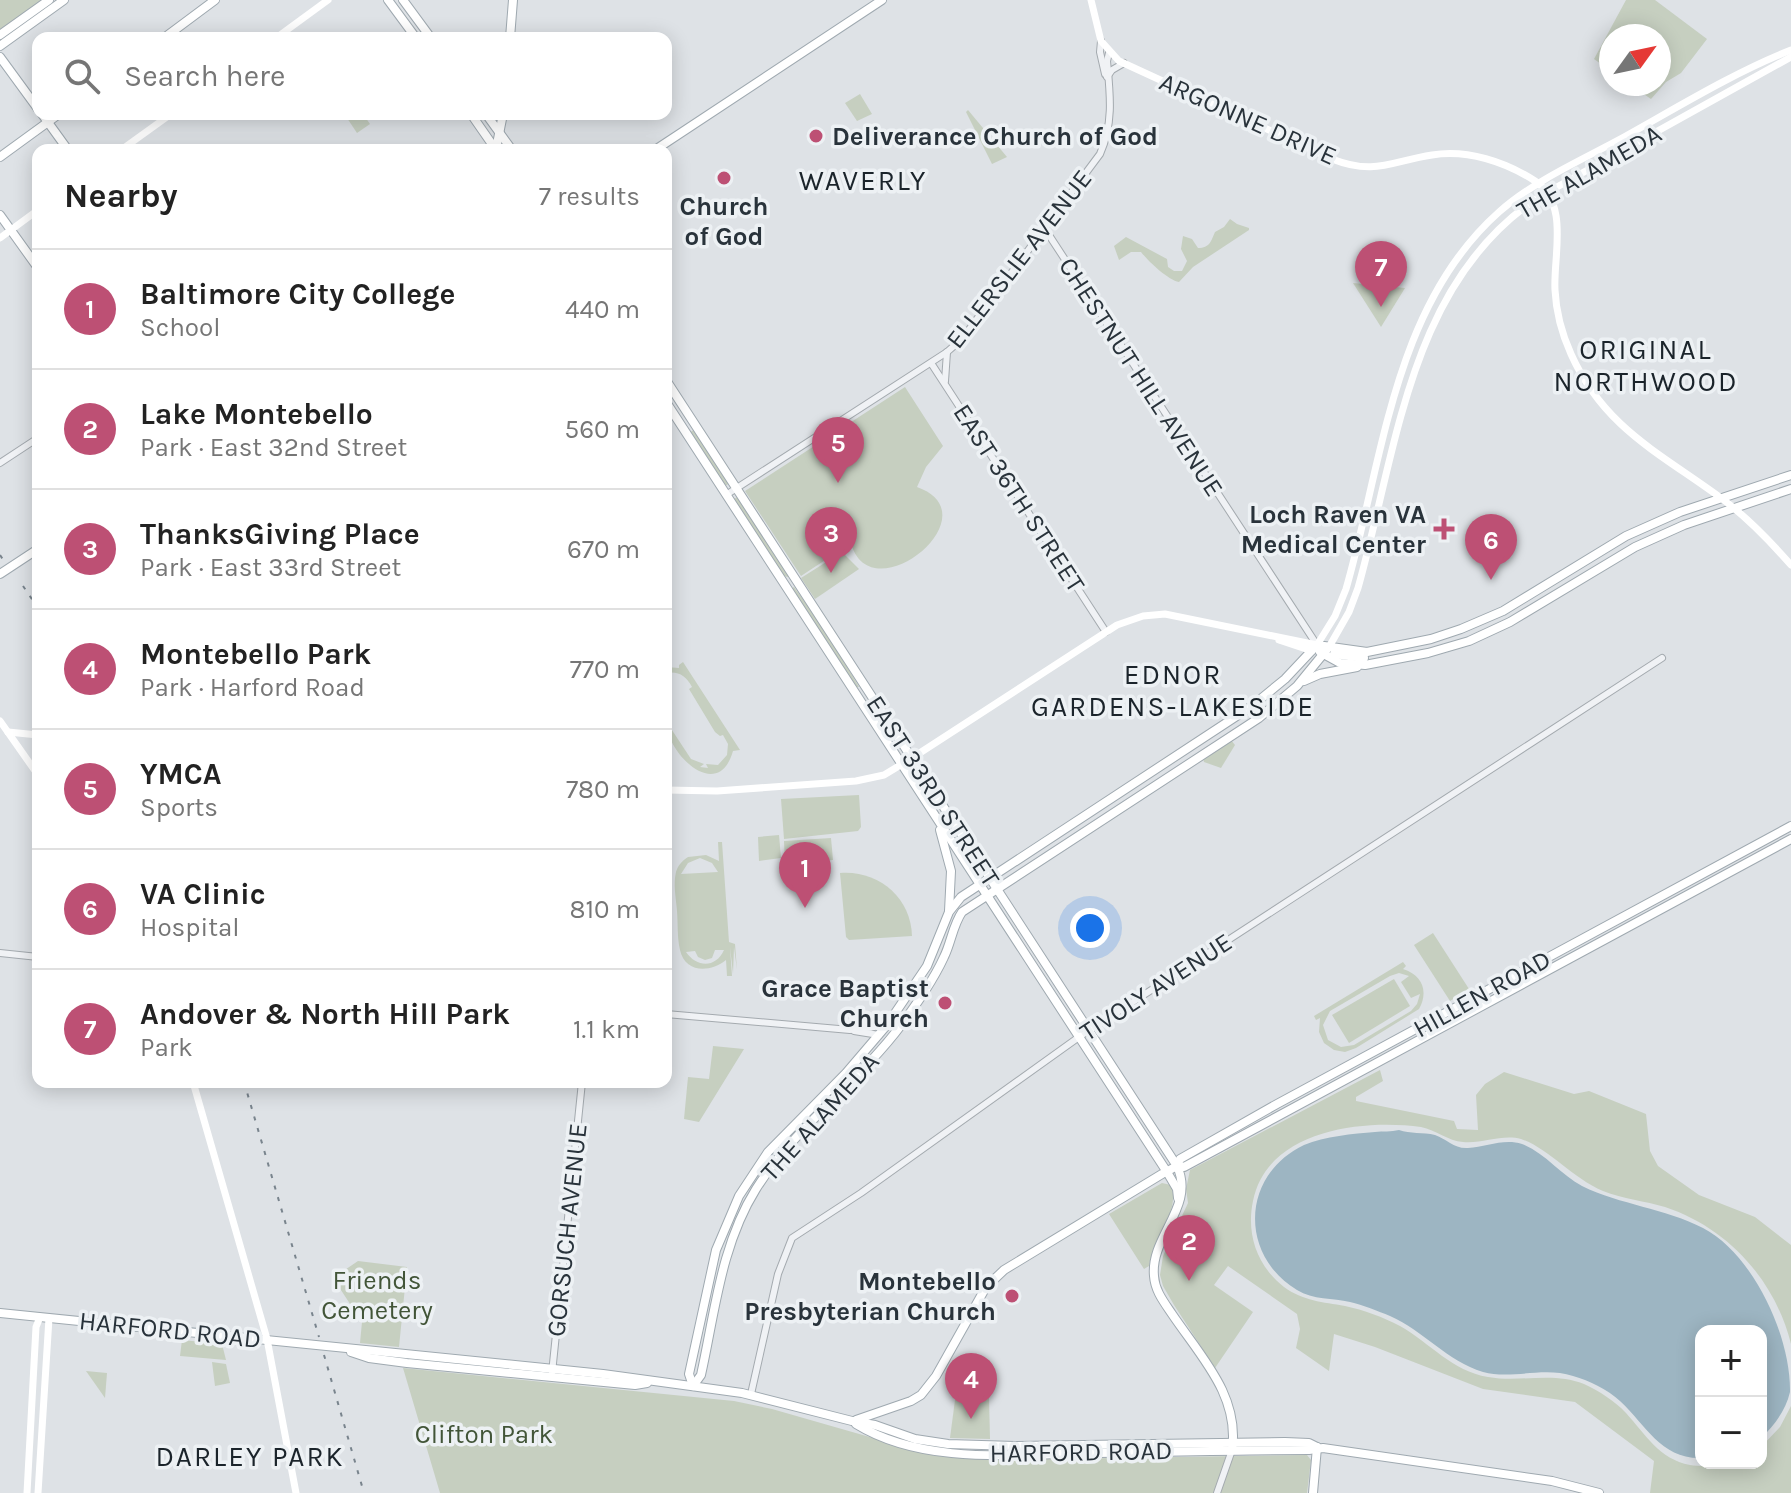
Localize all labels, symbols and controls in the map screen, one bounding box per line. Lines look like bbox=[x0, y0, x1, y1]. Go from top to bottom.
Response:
north arrow bbox=[1599, 24, 1671, 96]
search box bbox=[32, 32, 672, 120]
icon: search bbox=[60, 54, 104, 98]
text: Search here bbox=[124, 58, 285, 94]
street label: ARGONNE DRIVE bbox=[1155, 66, 1341, 172]
street label: THE ALAMEDA bbox=[1511, 118, 1667, 226]
place label: Deliverance Church of God bbox=[832, 121, 1158, 152]
marker: Deliverance Church of God bbox=[807, 127, 825, 145]
street label: ELLERSLIE AVENUE bbox=[940, 163, 1098, 355]
district label: WAVERLY bbox=[799, 164, 927, 197]
marker: Church of God bbox=[715, 169, 733, 187]
text: Nearby bbox=[64, 176, 178, 216]
text: 7 results bbox=[539, 181, 640, 212]
place label: Church of God bbox=[679, 191, 769, 252]
pin: 7 bbox=[1355, 241, 1407, 307]
street label: CHESTNUT HILL AVENUE bbox=[1052, 252, 1230, 502]
text: Baltimore City College bbox=[140, 276, 455, 312]
text: 1 bbox=[85, 294, 95, 325]
text: 440 m bbox=[565, 294, 640, 325]
text: School bbox=[140, 312, 221, 343]
district label: ORIGINAL NORTHWOOD bbox=[1554, 333, 1738, 398]
text: Lake Montebello bbox=[140, 396, 373, 432]
street label: EAST 36TH STREET bbox=[947, 398, 1091, 598]
text: 2 bbox=[82, 414, 98, 445]
text: 560 m bbox=[565, 414, 640, 445]
pin: 5 bbox=[812, 417, 864, 483]
text: Park · East 32nd Street bbox=[140, 432, 407, 463]
place label: Loch Raven VA Medical Center bbox=[1241, 499, 1427, 560]
pin: 3 bbox=[805, 507, 857, 573]
pin: 6 bbox=[1465, 514, 1517, 580]
text: ThanksGiving Place bbox=[140, 516, 420, 552]
marker: Loch Raven VA Medical Center bbox=[1433, 518, 1455, 540]
text: 3 bbox=[82, 534, 98, 565]
text: 670 m bbox=[567, 534, 640, 565]
text: Park · East 33rd Street bbox=[140, 552, 401, 583]
text: Montebello Park bbox=[140, 636, 371, 672]
text: 4 bbox=[82, 654, 98, 685]
text: 770 m bbox=[570, 654, 640, 685]
district label: EDNOR GARDENS-LAKESIDE bbox=[1031, 658, 1315, 723]
text: Park · Harford Road bbox=[140, 672, 365, 703]
street label: EAST 33RD STREET bbox=[860, 690, 1006, 892]
text: YMCA bbox=[140, 756, 222, 792]
text: 5 bbox=[82, 774, 98, 805]
text: 780 m bbox=[566, 774, 640, 805]
text: Sports bbox=[140, 792, 218, 823]
pin: 1 bbox=[779, 842, 831, 908]
text: VA Clinic bbox=[140, 876, 266, 912]
text: 6 bbox=[82, 894, 98, 925]
text: 810 m bbox=[570, 894, 640, 925]
your location bbox=[1070, 908, 1110, 948]
text: Hospital bbox=[140, 912, 240, 943]
street label: TIVOLY AVENUE bbox=[1074, 926, 1238, 1048]
street label: HILLEN ROAD bbox=[1408, 944, 1556, 1044]
place label: Grace Baptist Church bbox=[761, 973, 929, 1034]
marker: Grace Baptist Church bbox=[936, 994, 954, 1012]
text: Andover & North Hill Park bbox=[140, 996, 510, 1032]
text: 7 bbox=[84, 1014, 96, 1045]
text: 1.1 km bbox=[573, 1014, 640, 1045]
text: Park bbox=[140, 1032, 193, 1063]
street label: THE ALAMEDA bbox=[754, 1046, 886, 1188]
street label: GORSUCH AVENUE bbox=[540, 1122, 594, 1338]
pin: 2 bbox=[1163, 1215, 1215, 1281]
park label: Friends Cemetery bbox=[321, 1265, 433, 1326]
place label: Montebello Presbyterian Church bbox=[744, 1266, 996, 1327]
marker: Montebello Presbyterian Church bbox=[1003, 1287, 1021, 1305]
street label: HARFORD ROAD bbox=[78, 1305, 262, 1355]
map controls bbox=[1695, 1325, 1767, 1469]
button: + bbox=[1695, 1325, 1767, 1397]
pin: 4 bbox=[945, 1353, 997, 1419]
button: − bbox=[1695, 1397, 1767, 1469]
park label: Clifton Park bbox=[415, 1419, 553, 1450]
street label: HARFORD ROAD bbox=[989, 1435, 1173, 1469]
district label: DARLEY PARK bbox=[155, 1440, 345, 1473]

